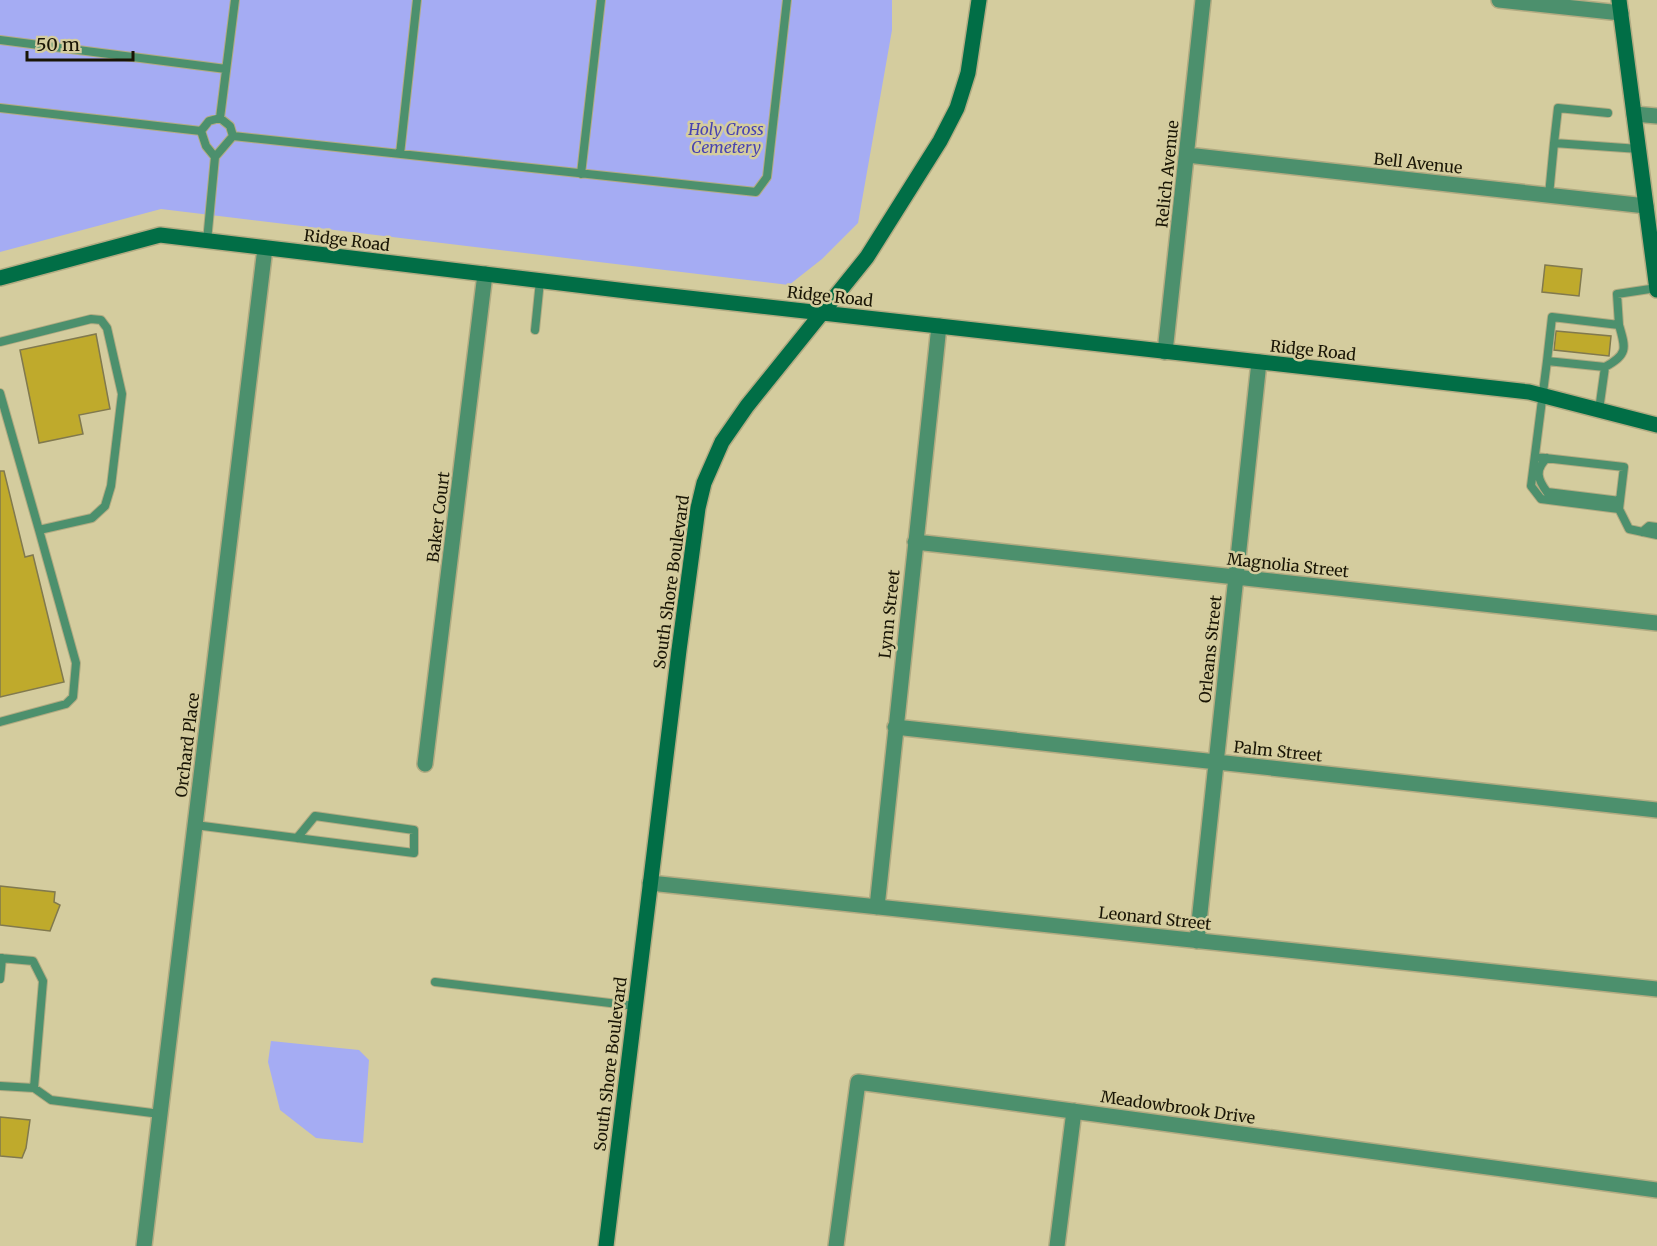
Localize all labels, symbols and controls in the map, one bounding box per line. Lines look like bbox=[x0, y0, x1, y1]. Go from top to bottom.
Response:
scale bar bbox=[27, 24, 134, 62]
text: 50 m bbox=[36, 33, 80, 56]
park label: Holy Cross Cemetery bbox=[687, 119, 764, 157]
street label: Relich Avenue bbox=[1151, 119, 1183, 229]
street label: Bell Avenue bbox=[1373, 148, 1463, 178]
street label: Ridge Road bbox=[303, 225, 391, 255]
street label: Ridge Road bbox=[786, 282, 874, 310]
street label: Ridge Road bbox=[1269, 336, 1357, 364]
street label: Baker Court bbox=[422, 469, 454, 564]
street label: South Shore Boulevard bbox=[649, 493, 693, 670]
street label: Magnolia Street bbox=[1226, 549, 1351, 581]
street label: Lynn Street bbox=[874, 568, 904, 659]
street label: Orleans Street bbox=[1194, 593, 1226, 704]
street label: Orchard Place bbox=[171, 691, 203, 799]
street label: Palm Street bbox=[1233, 736, 1324, 766]
street label: Leonard Street bbox=[1098, 902, 1213, 934]
street label: South Shore Boulevard bbox=[589, 975, 631, 1152]
street label: Meadowbrook Drive bbox=[1099, 1086, 1257, 1128]

